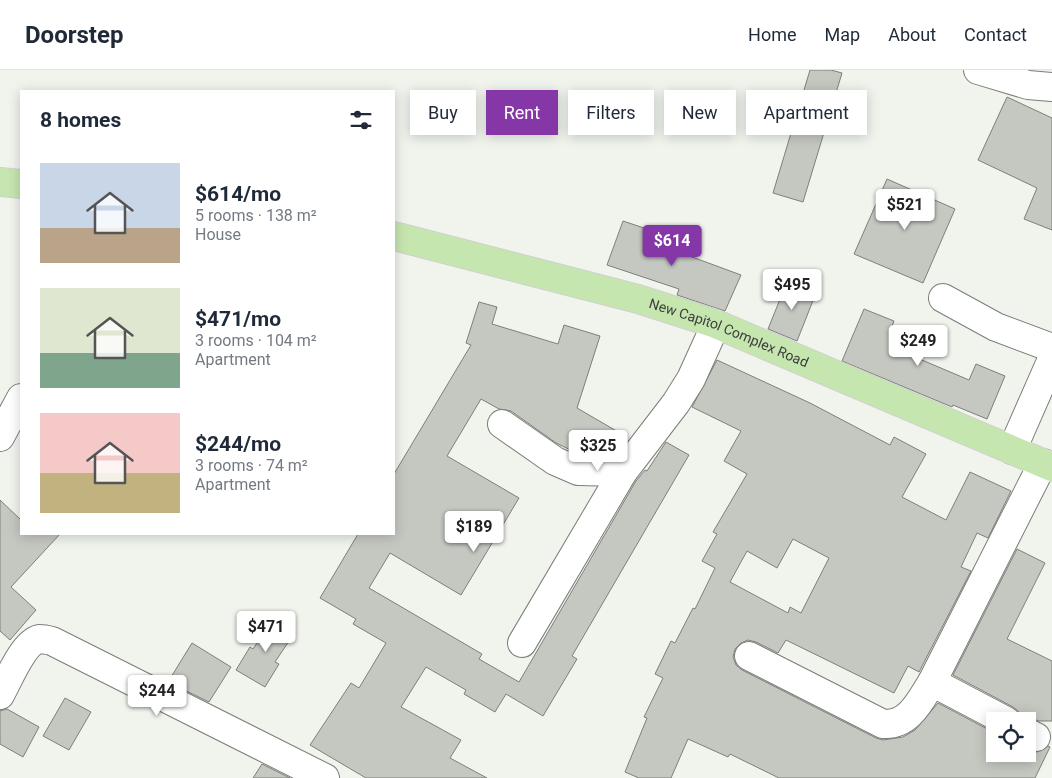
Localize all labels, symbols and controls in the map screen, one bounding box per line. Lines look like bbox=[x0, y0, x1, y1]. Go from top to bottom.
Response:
text: Doorstep bbox=[25, 21, 123, 49]
text: Home bbox=[748, 24, 797, 45]
text: Map bbox=[825, 24, 860, 45]
text: About bbox=[888, 24, 936, 45]
text: Contact bbox=[964, 24, 1027, 45]
chip: Buy bbox=[410, 90, 476, 135]
chip: Rent bbox=[486, 90, 558, 135]
chip: Filters bbox=[568, 90, 654, 135]
chip: New bbox=[664, 90, 736, 135]
chip: Apartment bbox=[746, 90, 867, 135]
icon: filters bbox=[347, 106, 375, 134]
text: 8 homes bbox=[40, 108, 121, 132]
text: $614/mo bbox=[195, 182, 281, 206]
icon: home bbox=[80, 183, 140, 243]
pin: $521 bbox=[875, 189, 935, 231]
text: $521 bbox=[887, 195, 923, 214]
text: 5 rooms · 138 m² bbox=[195, 206, 317, 225]
pin: $614 bbox=[642, 224, 702, 267]
text: House bbox=[195, 225, 241, 244]
text: $614 bbox=[654, 231, 690, 250]
pin: $495 bbox=[762, 268, 822, 311]
text: $495 bbox=[774, 275, 810, 294]
street label: New Capitol Complex Road bbox=[647, 295, 811, 370]
text: $471/mo bbox=[195, 307, 281, 331]
icon: home bbox=[80, 308, 140, 368]
pin: $249 bbox=[888, 324, 948, 367]
text: 3 rooms · 104 m² bbox=[195, 331, 317, 350]
text: $249 bbox=[900, 331, 936, 350]
text: Apartment bbox=[195, 350, 271, 369]
pin: $325 bbox=[568, 430, 628, 472]
text: $244/mo bbox=[195, 432, 281, 456]
icon: home bbox=[80, 433, 140, 493]
text: $325 bbox=[580, 436, 616, 455]
text: 3 rooms · 74 m² bbox=[195, 456, 308, 475]
text: Apartment bbox=[195, 475, 271, 494]
pin: $189 bbox=[444, 510, 504, 553]
text: $189 bbox=[456, 517, 492, 536]
pin: $471 bbox=[236, 610, 296, 653]
text: $471 bbox=[248, 617, 284, 636]
pin: $244 bbox=[127, 674, 187, 717]
text: $244 bbox=[139, 681, 175, 700]
map controls bbox=[986, 712, 1036, 762]
button: locate bbox=[986, 712, 1036, 762]

